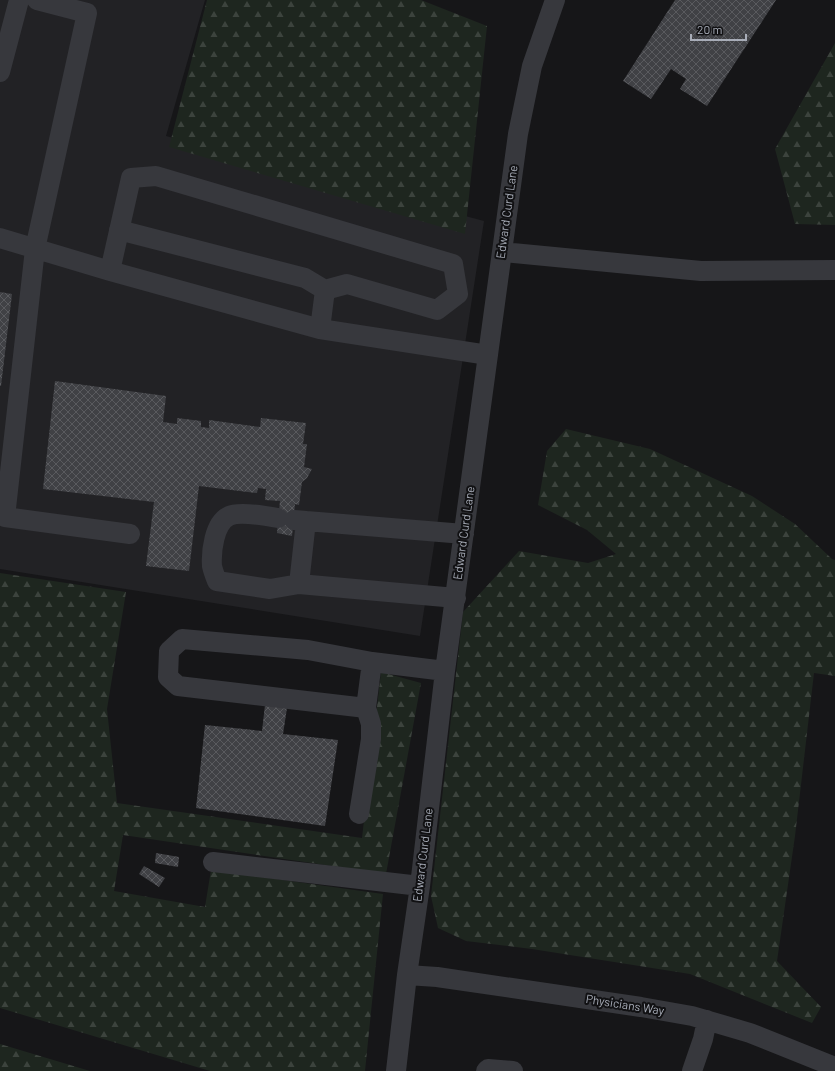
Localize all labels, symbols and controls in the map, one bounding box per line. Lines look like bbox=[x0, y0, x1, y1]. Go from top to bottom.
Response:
scale bar bbox=[691, 16, 746, 42]
text: 20 m bbox=[697, 22, 723, 36]
street label: Edward Curd Lane bbox=[493, 164, 520, 260]
street label: Edward Curd Lane bbox=[450, 485, 477, 581]
street label: Edward Curd Lane bbox=[409, 807, 435, 903]
street label: Physicians Way bbox=[585, 991, 666, 1017]

